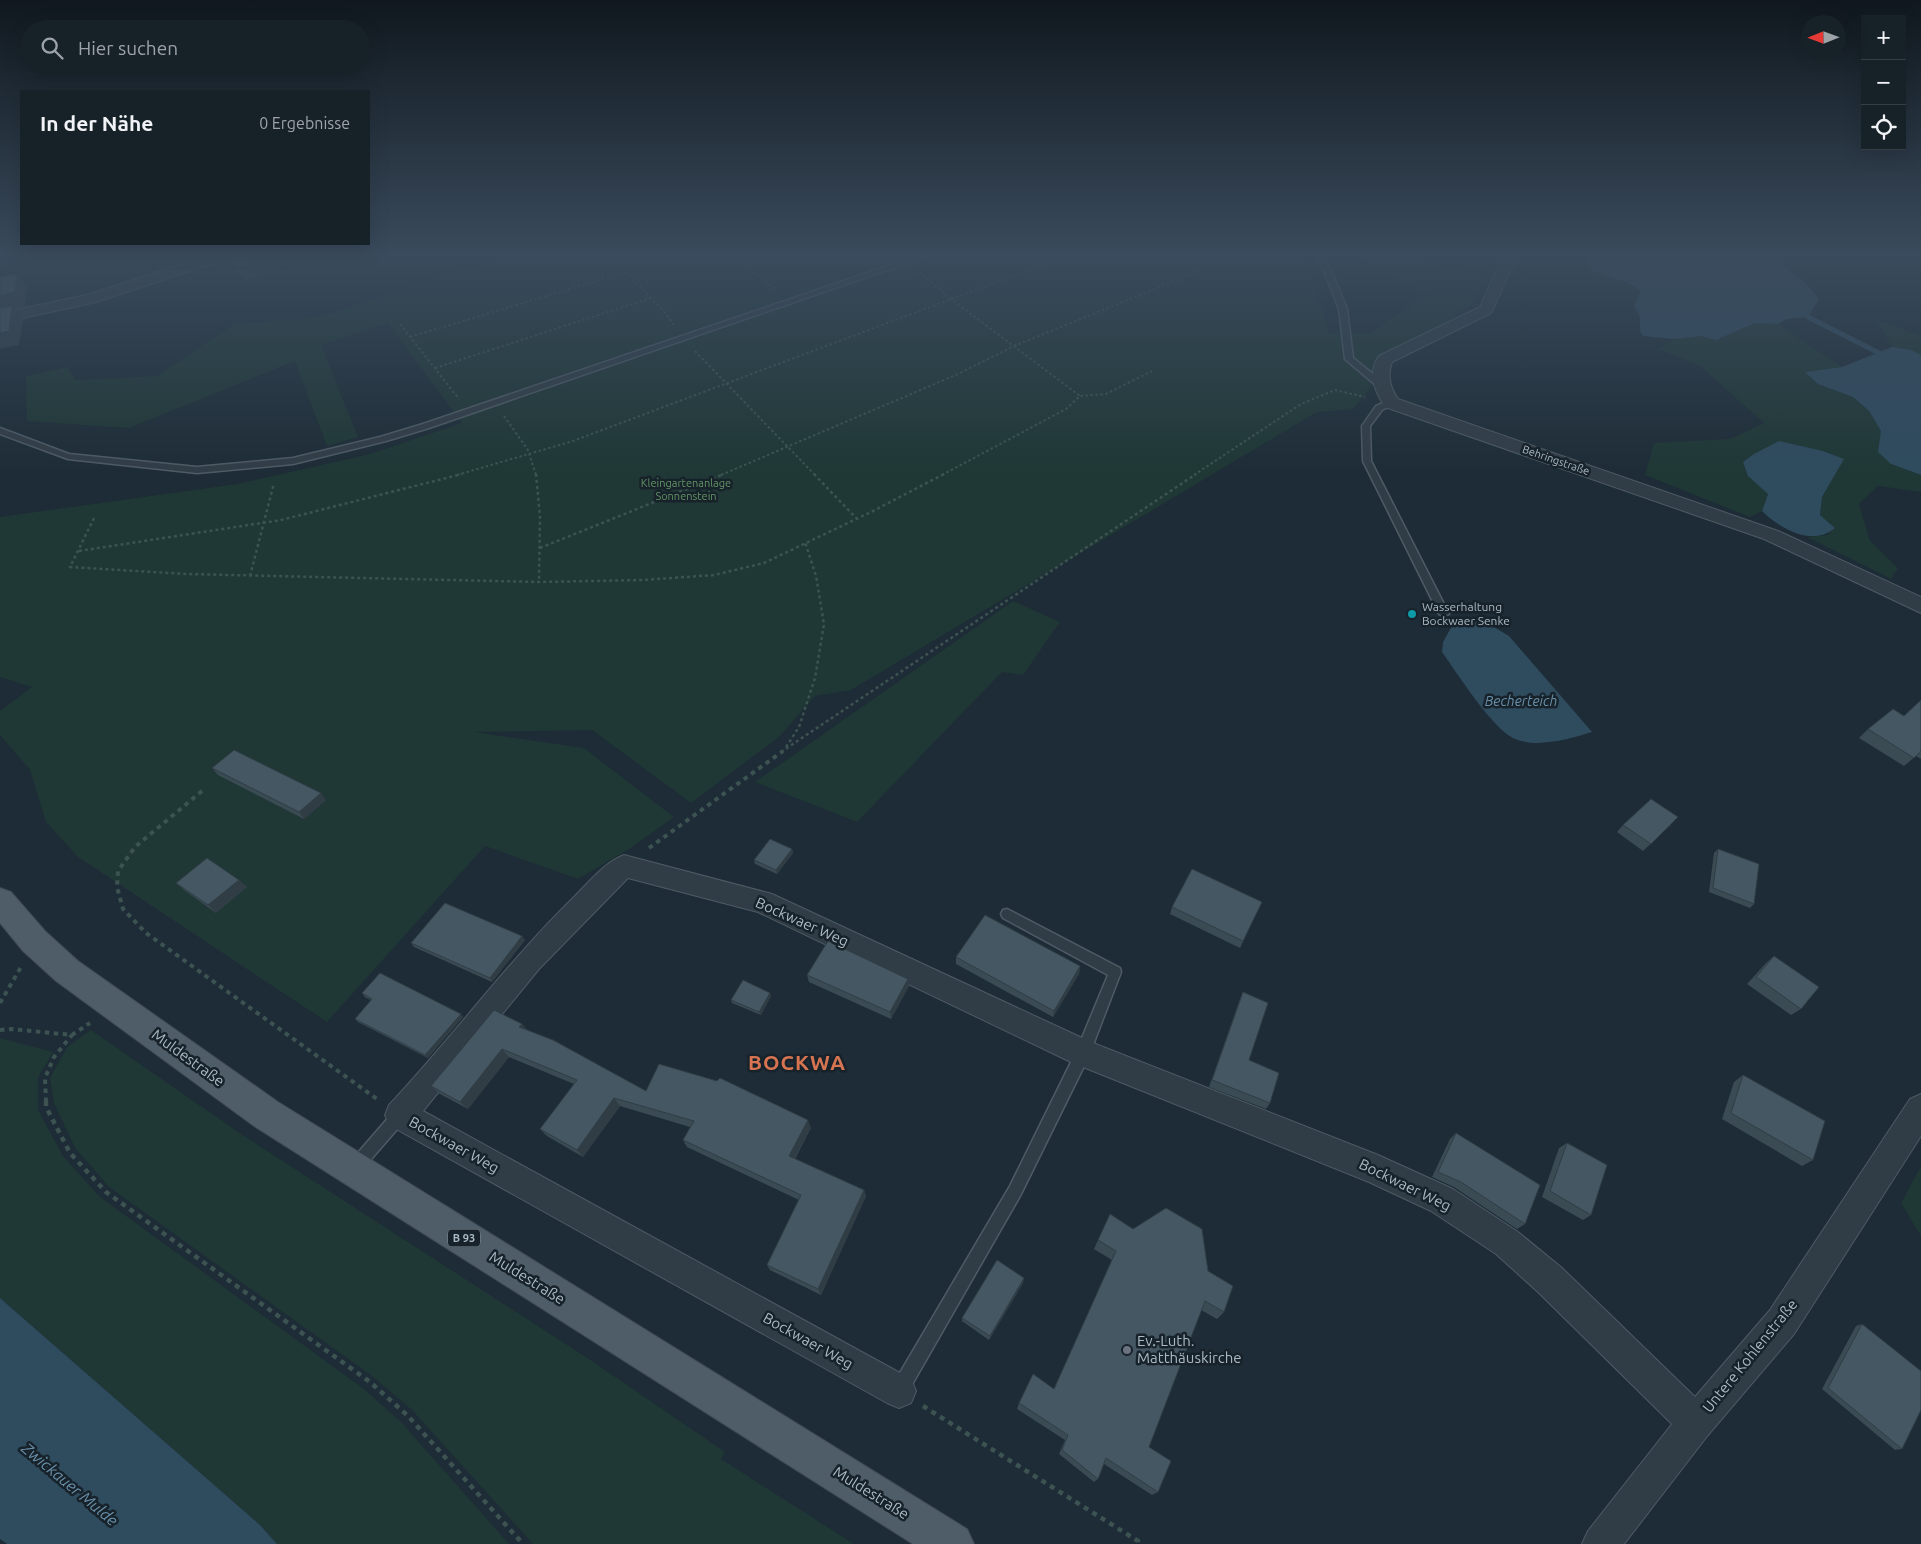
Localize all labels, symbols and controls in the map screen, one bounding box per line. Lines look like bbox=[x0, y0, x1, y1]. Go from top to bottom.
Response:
north arrow bbox=[1801, 15, 1846, 60]
map controls bbox=[1861, 15, 1906, 150]
button: + bbox=[1861, 15, 1906, 60]
search box bbox=[20, 20, 370, 75]
icon: search bbox=[38, 34, 66, 62]
text: Hier suchen bbox=[78, 37, 178, 59]
button: − bbox=[1861, 60, 1906, 105]
button: locate bbox=[1861, 105, 1906, 150]
text: In der Nähe bbox=[40, 111, 153, 135]
text: 0 Ergebnisse bbox=[259, 114, 350, 132]
street label: Behringstraße bbox=[1521, 443, 1591, 477]
park label: Kleingartenanlage Sonnenstein bbox=[641, 477, 731, 502]
place label: Wasserhaltung Bockwaer Senke bbox=[1422, 600, 1510, 627]
marker: Wasserhaltung Bockwaer Senke bbox=[1406, 608, 1418, 620]
water label: Becherteich bbox=[1485, 693, 1557, 709]
street label: Bockwaer Weg bbox=[753, 893, 851, 950]
street label: Muldestraße bbox=[149, 1026, 228, 1090]
district label: BOCKWA bbox=[748, 1050, 846, 1074]
street label: Bockwaer Weg bbox=[406, 1113, 502, 1176]
street label: Bockwaer Weg bbox=[1356, 1155, 1454, 1214]
road number: B 93 bbox=[448, 1230, 480, 1246]
street label: Muldestraße bbox=[486, 1248, 568, 1307]
street label: Untere Kohlenstraße bbox=[1699, 1296, 1800, 1416]
street label: Bockwaer Weg bbox=[760, 1309, 856, 1372]
place label: Ev.-Luth. Matthäuskirche bbox=[1137, 1332, 1242, 1366]
marker: Ev.-Luth. Matthäuskirche bbox=[1121, 1344, 1133, 1356]
water label: Zwickauer Mulde bbox=[18, 1438, 122, 1529]
street label: Muldestraße bbox=[830, 1463, 912, 1522]

